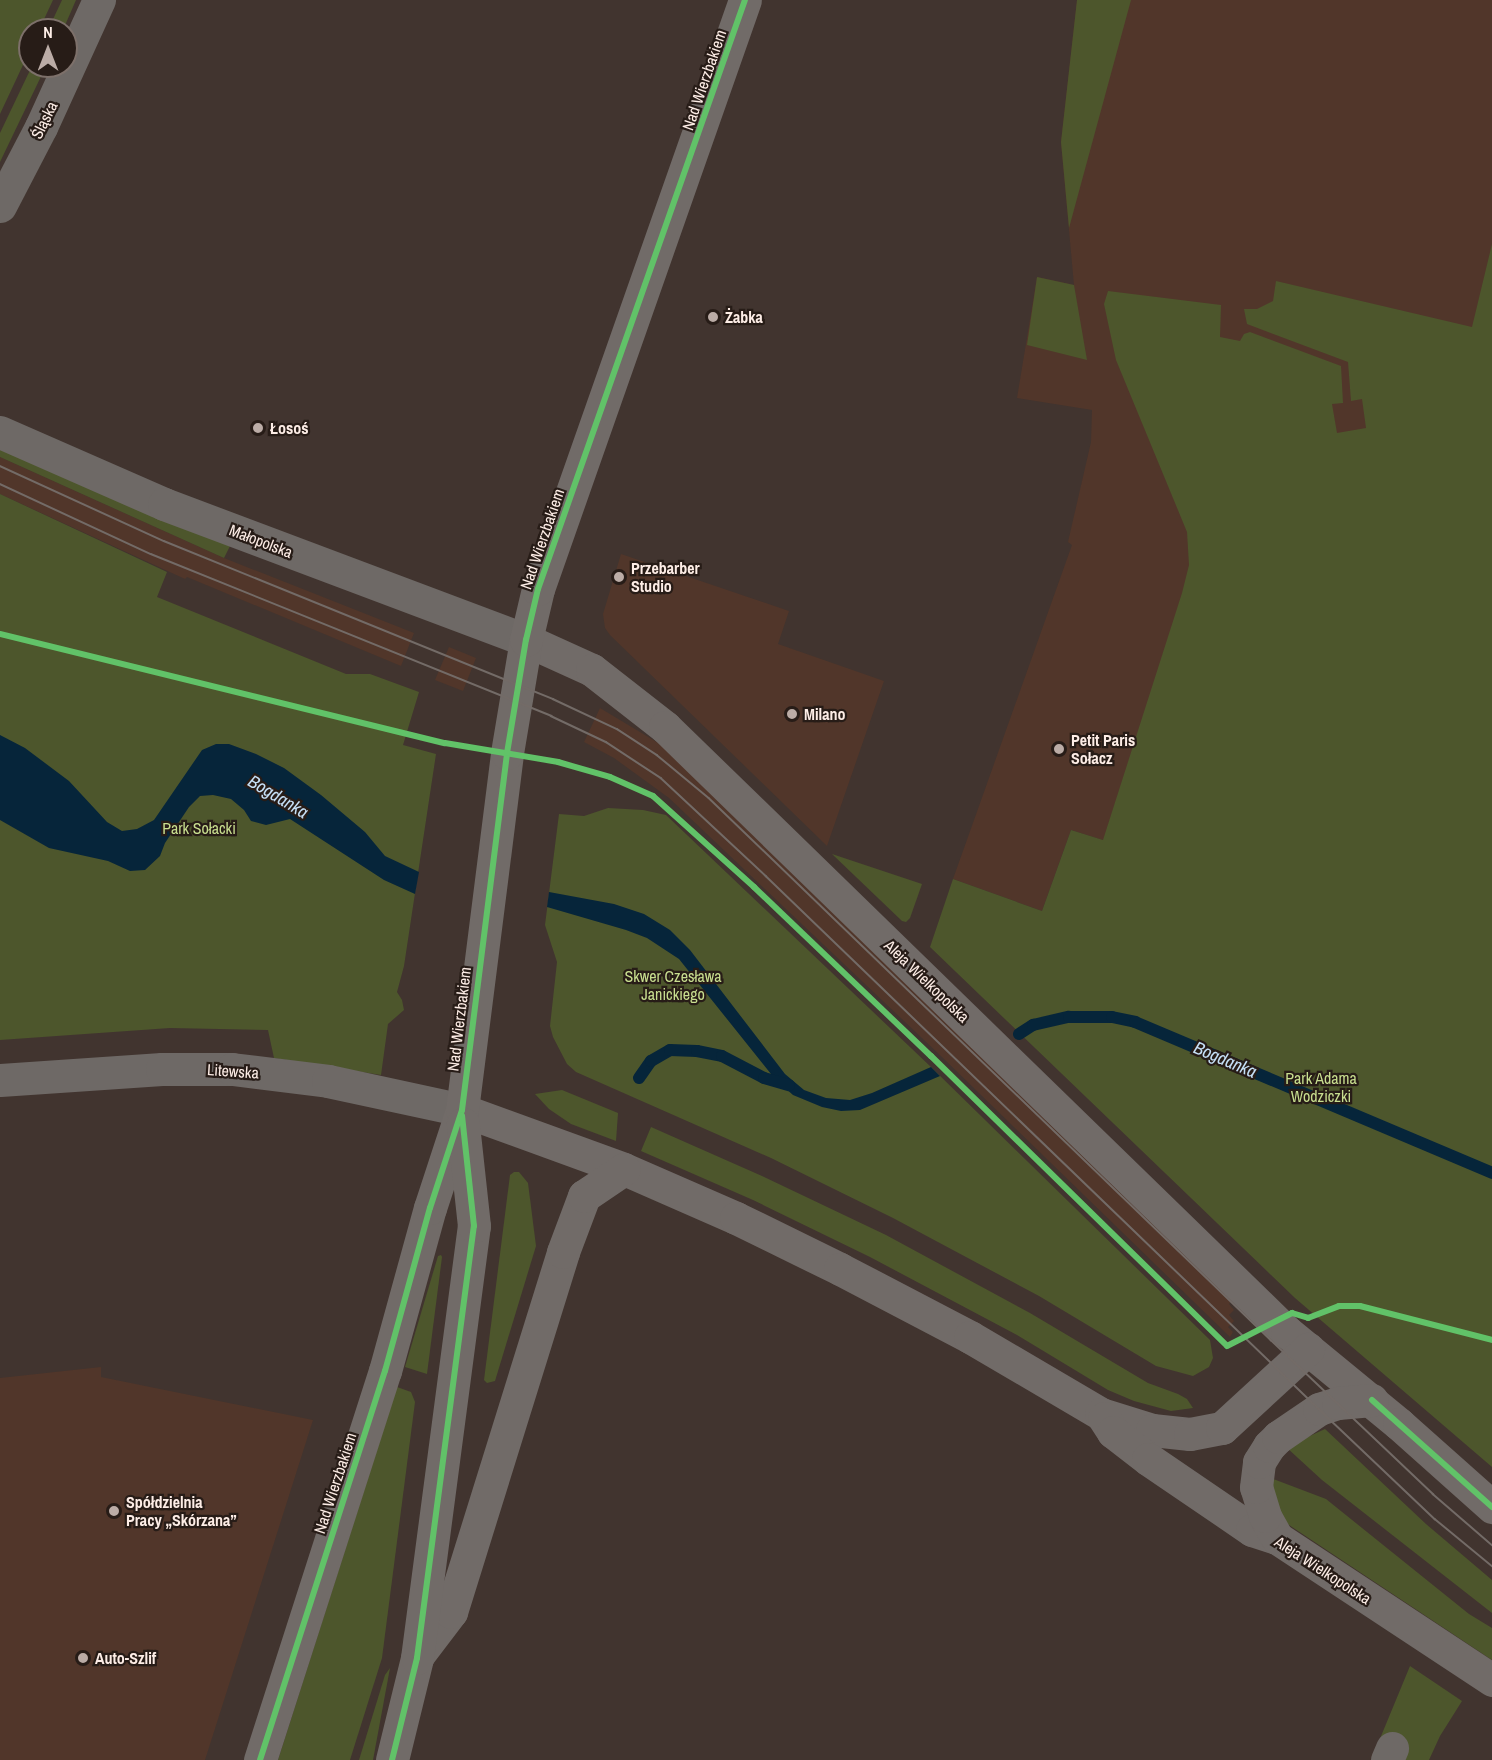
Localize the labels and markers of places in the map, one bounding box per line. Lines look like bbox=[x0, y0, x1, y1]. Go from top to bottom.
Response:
place label: Żabka bbox=[725, 307, 763, 327]
marker: Żabka bbox=[706, 310, 720, 324]
place label: Łosoś bbox=[270, 418, 309, 438]
marker: Łosoś bbox=[251, 421, 265, 435]
place label: Przebarber Studio bbox=[631, 558, 700, 596]
marker: Przebarber Studio bbox=[612, 570, 626, 584]
place label: Milano bbox=[804, 704, 846, 724]
marker: Milano bbox=[785, 707, 799, 721]
place label: Petit Paris Sołacz bbox=[1071, 730, 1135, 768]
marker: Petit Paris Sołacz bbox=[1052, 742, 1066, 756]
place label: Spółdzielnia Pracy „Skórzana” bbox=[126, 1492, 237, 1530]
marker: Spółdzielnia Pracy „Skórzana” bbox=[107, 1504, 121, 1518]
place label: Auto-Szlif bbox=[95, 1648, 156, 1668]
marker: Auto-Szlif bbox=[76, 1651, 90, 1665]

